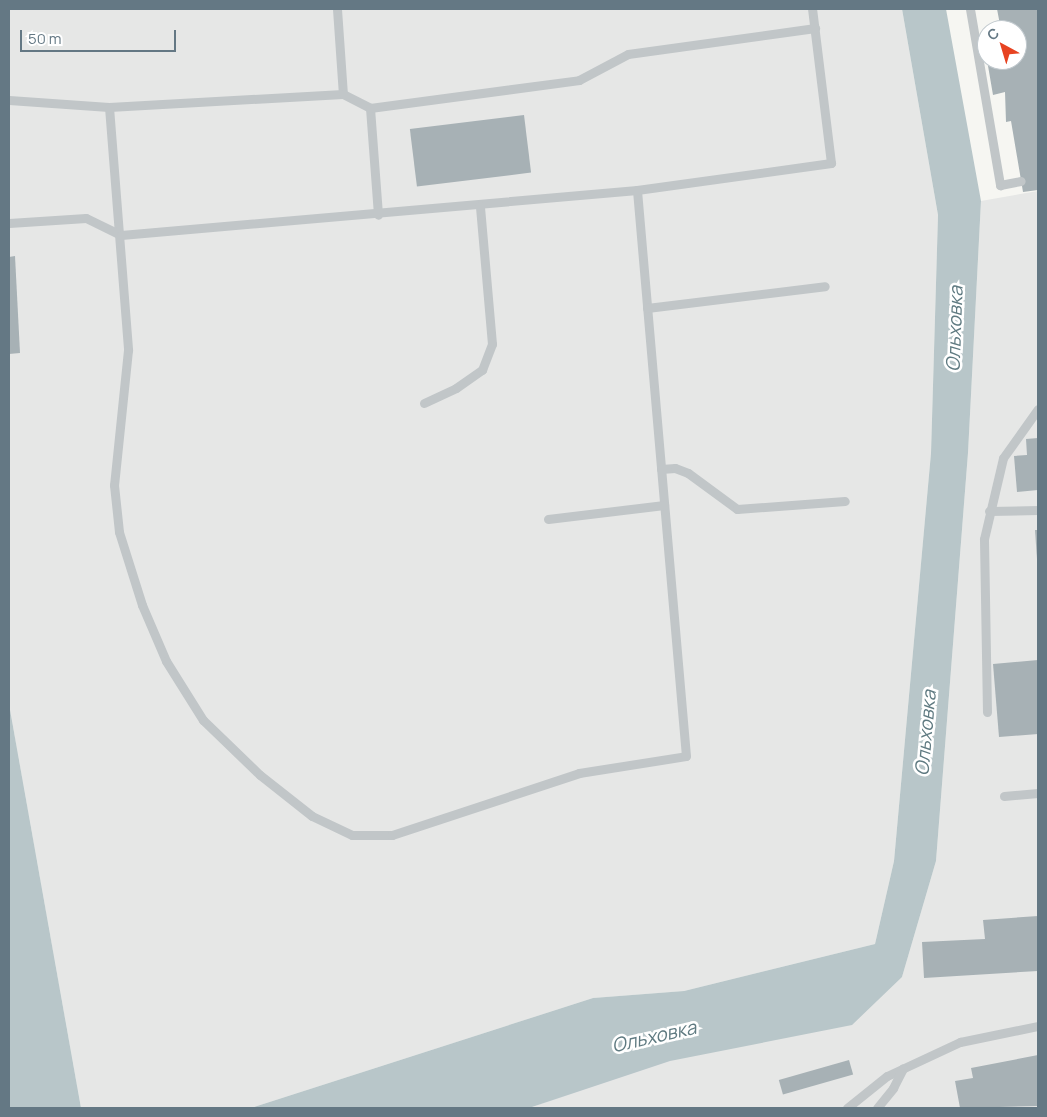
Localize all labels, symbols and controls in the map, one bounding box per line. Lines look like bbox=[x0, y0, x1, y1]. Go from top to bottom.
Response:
scale bar bbox=[22, 20, 179, 52]
north arrow bbox=[977, 20, 1027, 70]
text: С bbox=[983, 23, 1003, 44]
text: 50 m bbox=[28, 28, 62, 49]
water label: Ольховка bbox=[942, 286, 968, 372]
water label: Ольховка bbox=[911, 689, 941, 777]
water label: Ольховка bbox=[610, 1016, 698, 1058]

